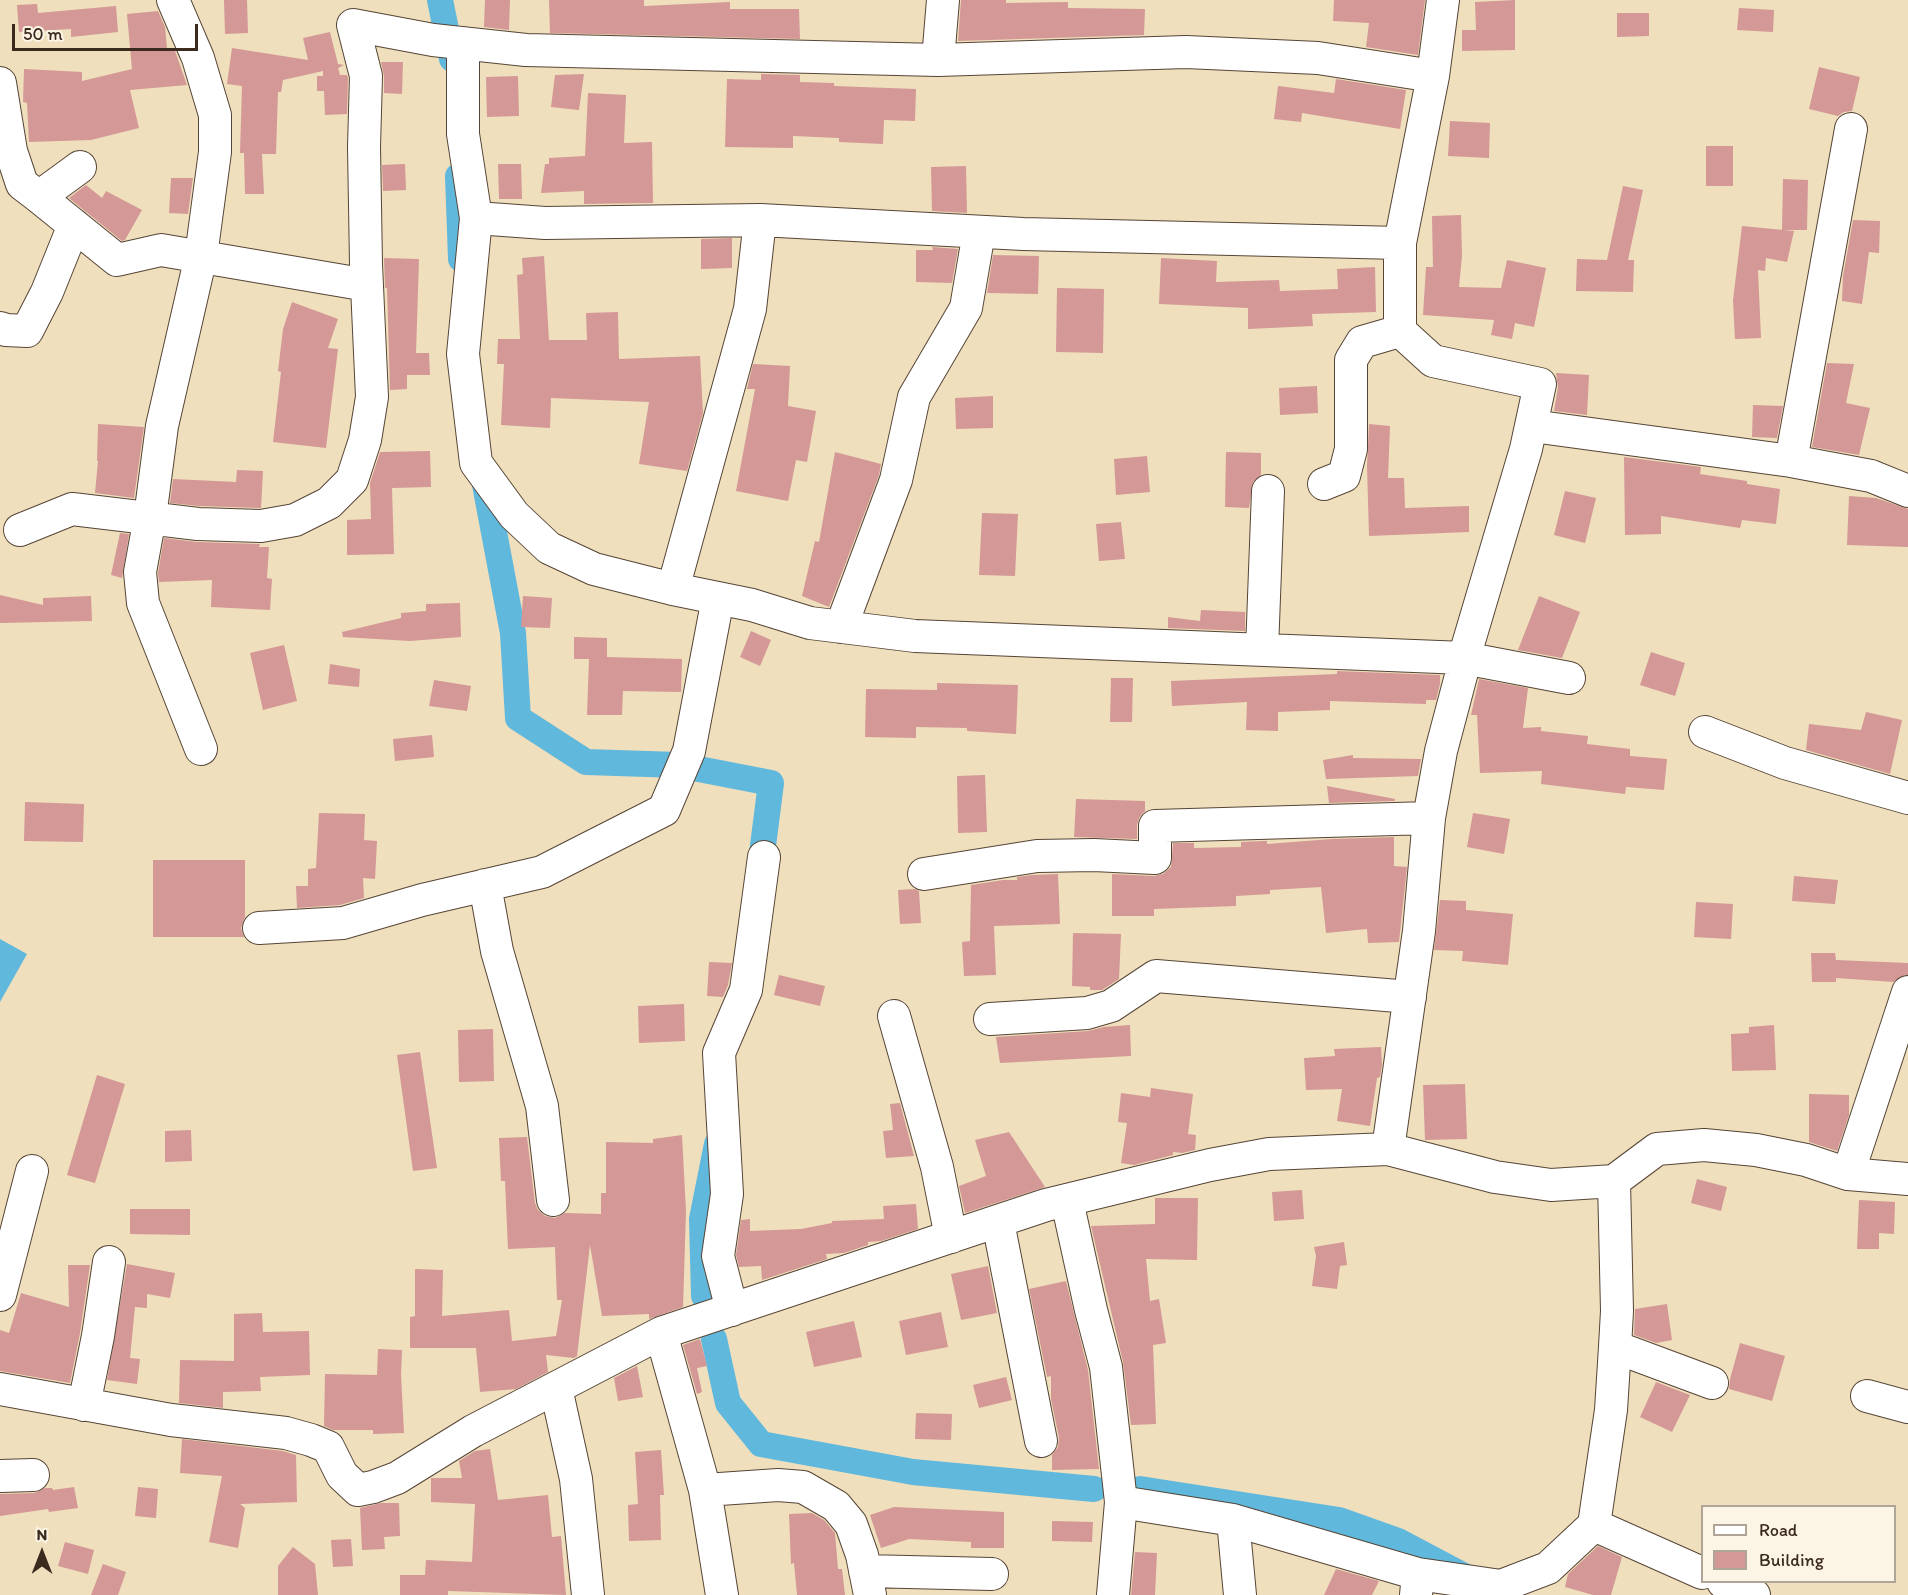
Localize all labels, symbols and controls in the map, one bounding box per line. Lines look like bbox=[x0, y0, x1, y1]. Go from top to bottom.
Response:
scale bar bbox=[15, 12, 201, 50]
text: 50 m bbox=[23, 23, 63, 45]
legend bbox=[1701, 1505, 1896, 1583]
text: Road bbox=[1759, 1519, 1798, 1541]
north arrow bbox=[12, 1523, 72, 1583]
text: N bbox=[37, 1525, 47, 1544]
text: Building bbox=[1759, 1549, 1824, 1571]

